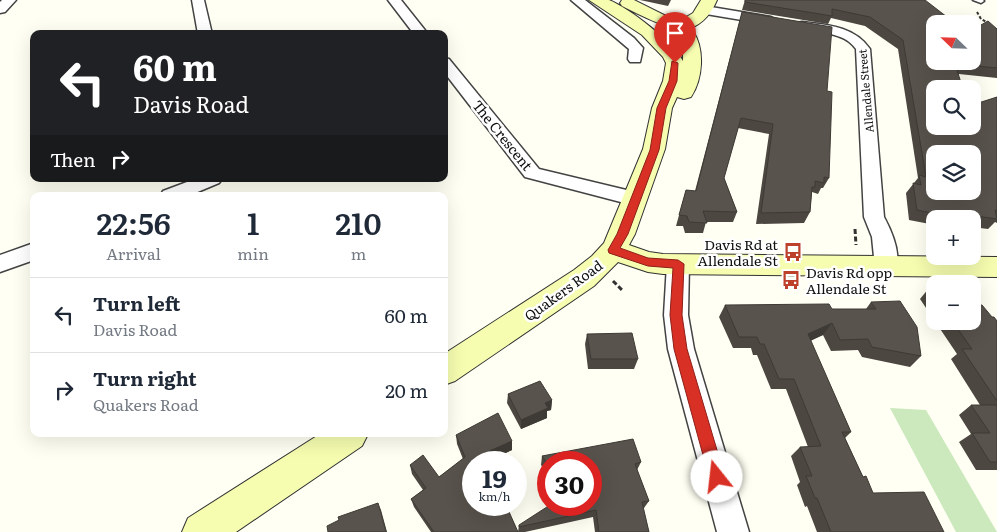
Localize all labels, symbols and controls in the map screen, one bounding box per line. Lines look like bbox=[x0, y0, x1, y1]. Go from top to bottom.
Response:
pin bbox=[654, 12, 696, 63]
north arrow bbox=[926, 15, 981, 70]
map controls bbox=[926, 15, 981, 330]
icon: arrive bbox=[661, 19, 689, 47]
text: 60 m bbox=[133, 40, 217, 92]
street label: Allendale Street bbox=[853, 48, 877, 133]
icon: left bbox=[50, 50, 115, 115]
button: search bbox=[926, 80, 981, 135]
text: Davis Road bbox=[133, 87, 249, 120]
street label: The Crescent bbox=[468, 95, 538, 175]
text: Then bbox=[50, 145, 96, 173]
icon: right bbox=[106, 145, 134, 173]
button: layers bbox=[926, 145, 981, 200]
text: 22:56 bbox=[97, 200, 171, 244]
text: 1 bbox=[247, 200, 259, 244]
text: 210 bbox=[335, 200, 381, 244]
button: + bbox=[926, 210, 981, 265]
place label: Davis Rd at Allendale St bbox=[698, 234, 778, 270]
text: Arrival bbox=[106, 241, 161, 265]
text: min bbox=[237, 241, 269, 265]
text: m bbox=[351, 241, 366, 265]
bus stop icon: Davis Rd at Allendale St bbox=[782, 241, 804, 263]
street label: Quakers Road bbox=[520, 255, 607, 325]
place label: Davis Rd opp Allendale St bbox=[806, 262, 892, 298]
bus stop icon: Davis Rd opp Allendale St bbox=[780, 269, 802, 291]
button: − bbox=[926, 275, 981, 330]
text: Turn left bbox=[93, 289, 180, 317]
icon: left bbox=[50, 301, 78, 329]
text: 60 m bbox=[385, 301, 428, 329]
text: Davis Road bbox=[93, 317, 177, 341]
text: Turn right bbox=[93, 364, 197, 392]
icon: right bbox=[50, 376, 78, 404]
text: 20 m bbox=[385, 376, 428, 404]
text: Quakers Road bbox=[93, 392, 198, 416]
position arrow bbox=[690, 450, 742, 502]
speed limit sign: 30 bbox=[537, 451, 602, 516]
text: 19 bbox=[482, 459, 507, 496]
text: km/h bbox=[479, 487, 510, 505]

